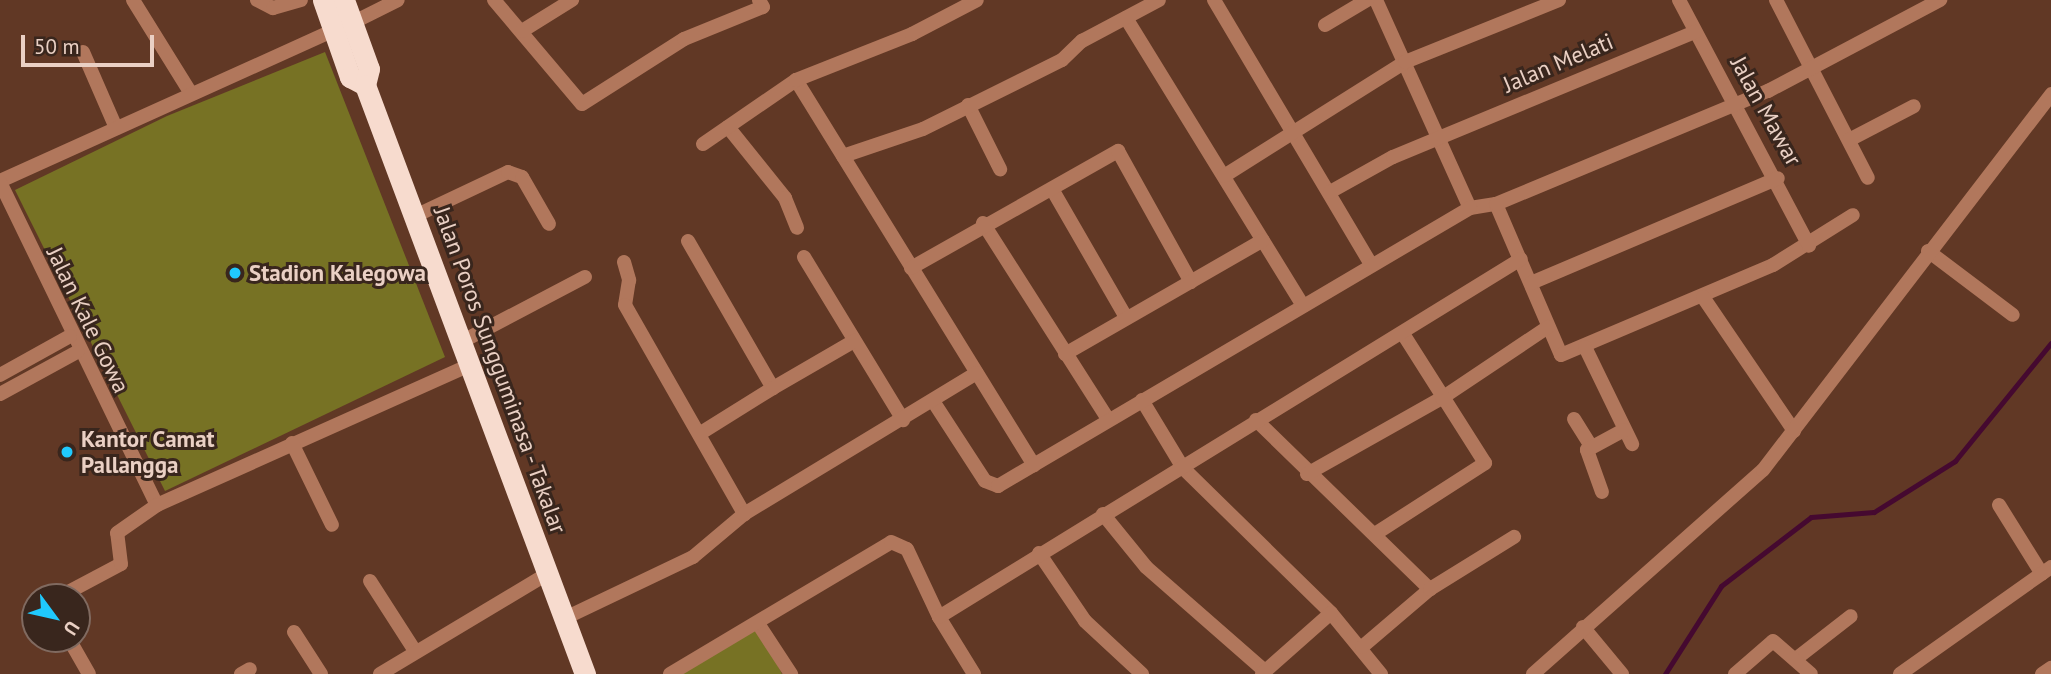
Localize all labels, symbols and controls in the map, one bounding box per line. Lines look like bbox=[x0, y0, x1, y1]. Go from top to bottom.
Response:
scale bar bbox=[24, 21, 158, 65]
street label: Jalan Melati bbox=[1499, 27, 1617, 99]
text: 50 m bbox=[34, 33, 80, 60]
street label: Jalan Mawar bbox=[1725, 52, 1807, 170]
street label: Jalan Poros Sungguminasa - Takalar bbox=[427, 201, 573, 539]
street label: Jalan Kale Gowa bbox=[41, 243, 135, 397]
place label: Stadion Kalegowa bbox=[249, 259, 426, 287]
marker: Stadion Kalegowa bbox=[227, 265, 243, 281]
place label: Kantor Camat Pallangga bbox=[81, 425, 215, 479]
marker: Kantor Camat Pallangga bbox=[59, 444, 75, 460]
north arrow bbox=[21, 583, 91, 653]
text: U bbox=[59, 617, 85, 640]

